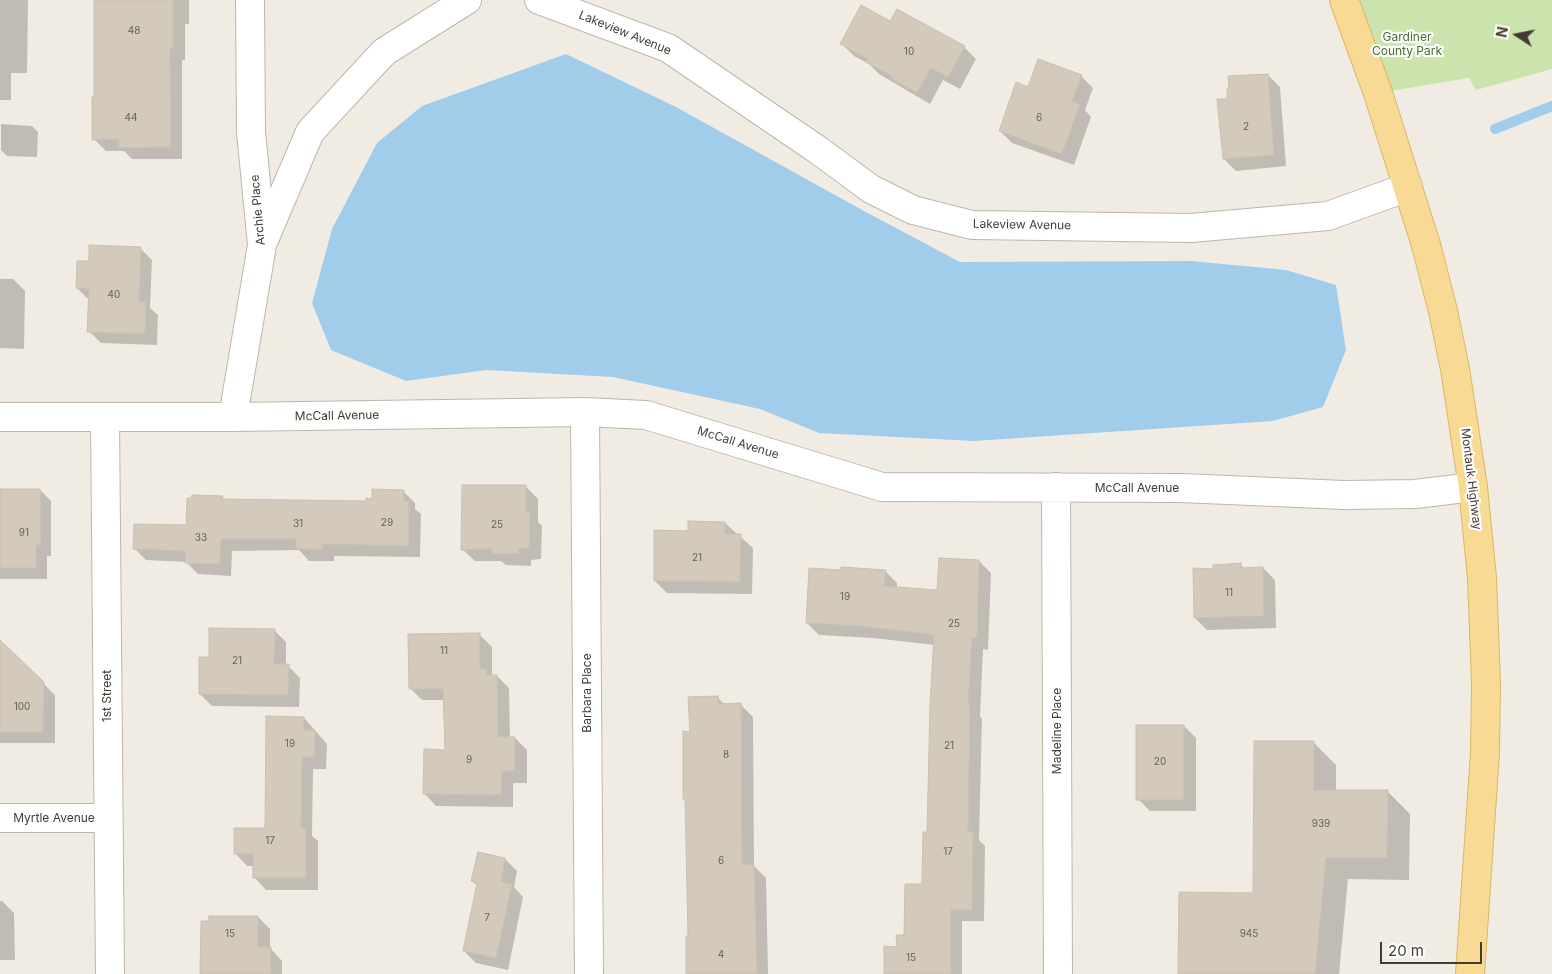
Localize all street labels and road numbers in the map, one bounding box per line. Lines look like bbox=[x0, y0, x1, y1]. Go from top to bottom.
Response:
street label: Lakeview Avenue bbox=[577, 8, 673, 58]
street label: Archie Place bbox=[248, 174, 268, 246]
street label: Lakeview Avenue bbox=[973, 217, 1071, 233]
street label: McCall Avenue bbox=[295, 408, 379, 424]
street label: McCall Avenue bbox=[695, 424, 781, 462]
street label: Montauk Highway bbox=[1458, 427, 1484, 531]
street label: McCall Avenue bbox=[1095, 481, 1179, 495]
street label: Barbara Place bbox=[580, 653, 594, 733]
street label: 1st Street bbox=[100, 670, 114, 722]
street label: Madeline Place bbox=[1050, 688, 1064, 774]
street label: Myrtle Avenue bbox=[13, 811, 95, 825]

